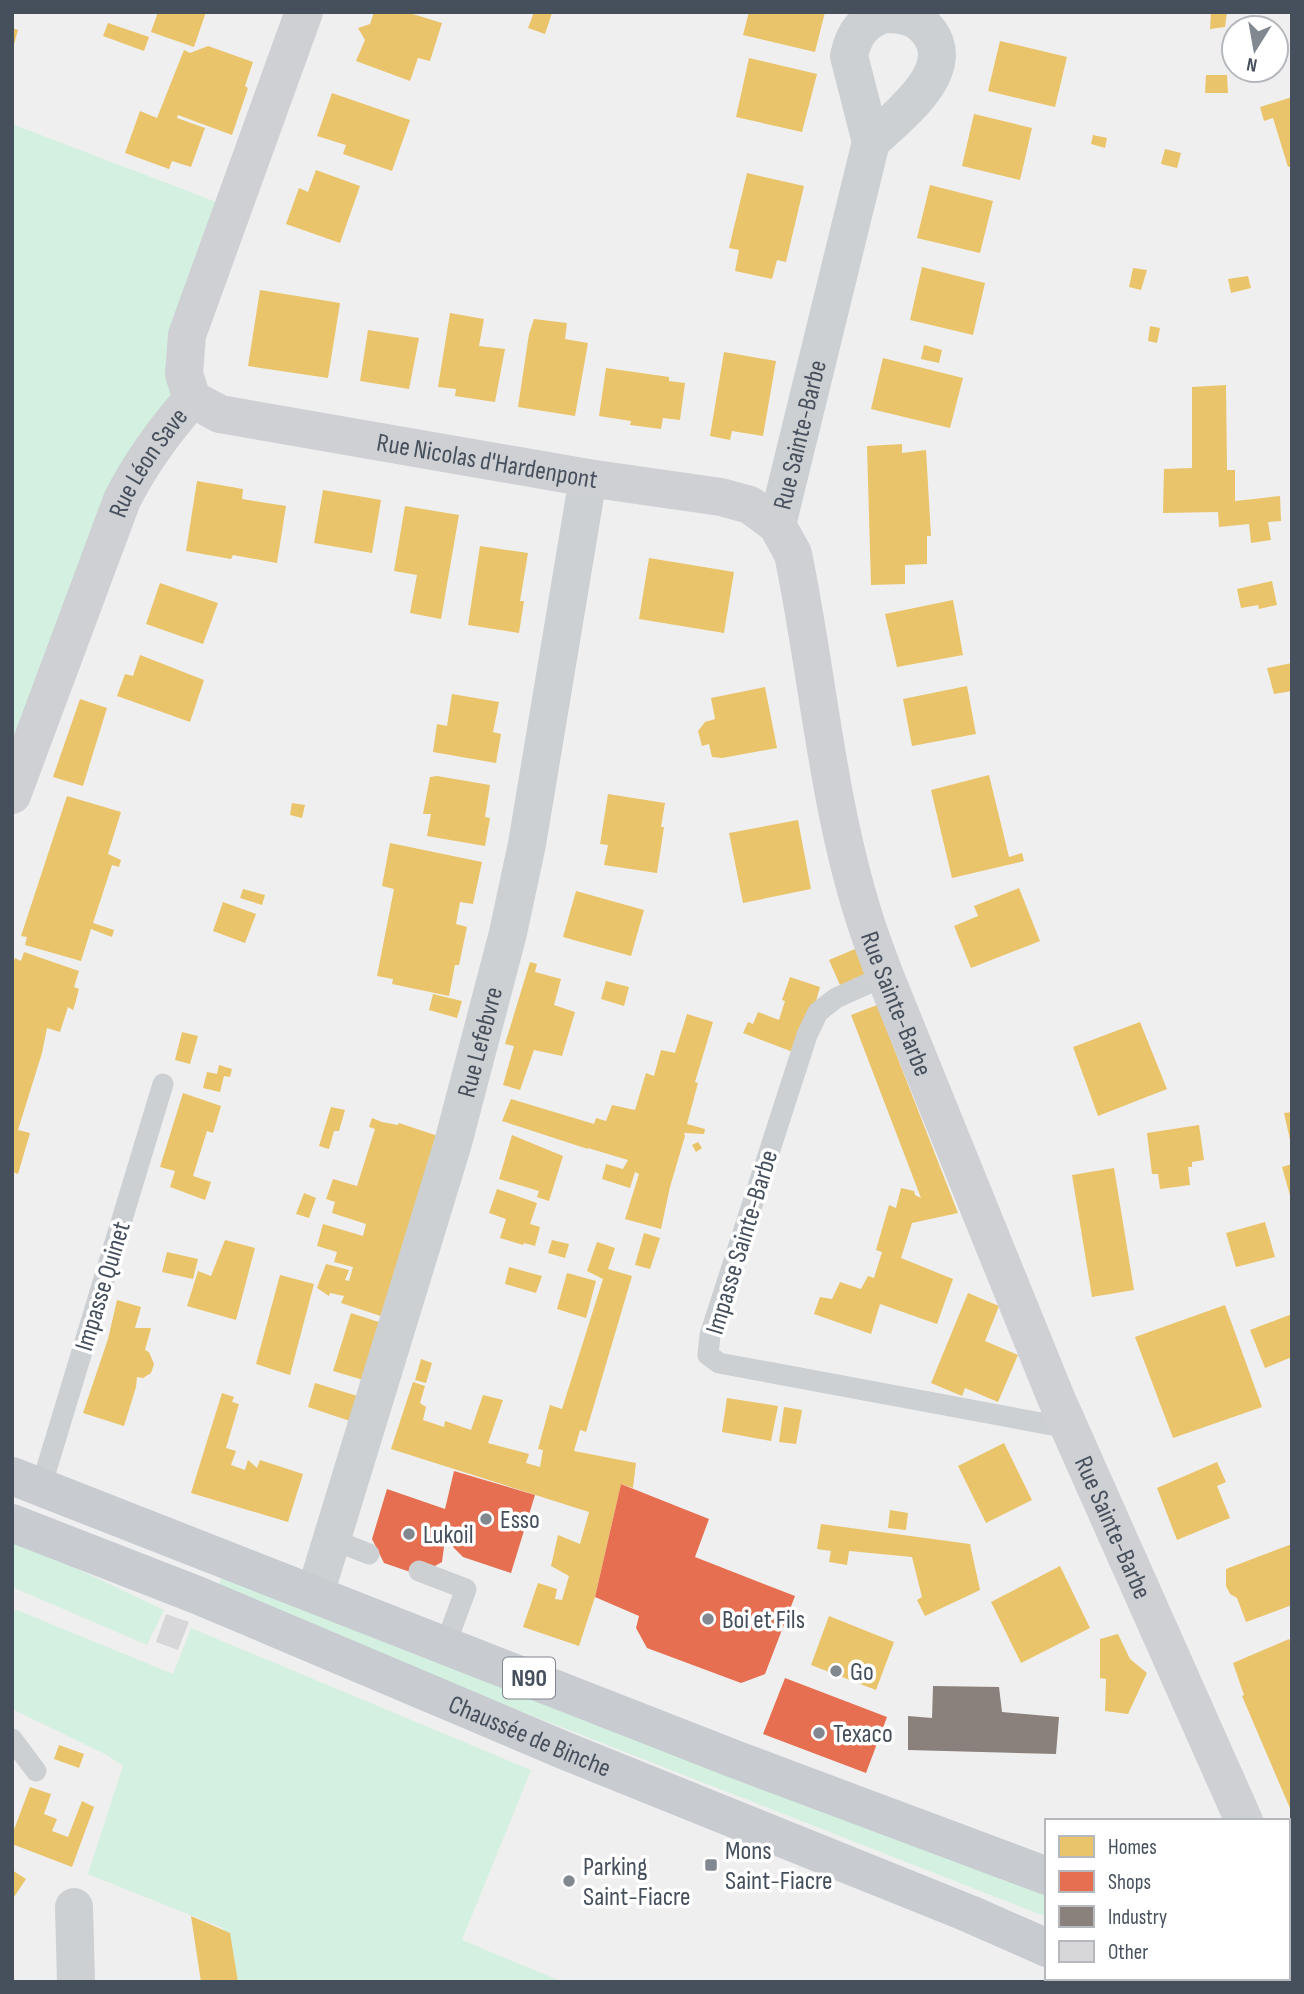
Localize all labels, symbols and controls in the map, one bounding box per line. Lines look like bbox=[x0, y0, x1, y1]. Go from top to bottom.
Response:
north arrow bbox=[1220, 14, 1290, 84]
text: N bbox=[1245, 52, 1259, 76]
street label: Rue Sainte-Barbe bbox=[767, 357, 834, 513]
street label: Rue Léon Save bbox=[103, 402, 195, 522]
street label: Rue Nicolas d'Hardenpont bbox=[374, 428, 599, 496]
street label: Rue Sainte-Barbe bbox=[853, 928, 938, 1081]
street label: Rue Lefebvre bbox=[452, 984, 510, 1101]
street label: Impasse Sainte-Barbe bbox=[700, 1147, 785, 1338]
street label: Impasse Quinet bbox=[69, 1218, 138, 1355]
street label: Rue Sainte-Barbe bbox=[1067, 1452, 1157, 1604]
place label: Esso bbox=[500, 1505, 540, 1536]
marker: Esso bbox=[478, 1511, 494, 1527]
place label: Lukoil bbox=[423, 1520, 473, 1551]
marker: Lukoil bbox=[401, 1526, 417, 1542]
place label: Boi et Fils bbox=[722, 1605, 805, 1636]
marker: Boi et Fils bbox=[700, 1611, 716, 1627]
place label: Go bbox=[850, 1657, 874, 1688]
road number: N90 bbox=[503, 1658, 555, 1698]
marker: Go bbox=[828, 1663, 844, 1679]
street label: Chaussée de Binche bbox=[444, 1689, 615, 1785]
place label: Texaco bbox=[833, 1719, 893, 1750]
marker: Texaco bbox=[811, 1725, 827, 1741]
legend bbox=[1045, 1819, 1290, 1980]
text: Homes bbox=[1108, 1835, 1157, 1860]
place label: Mons Saint-Fiacre bbox=[725, 1836, 833, 1897]
place label: Parking Saint-Fiacre bbox=[583, 1852, 691, 1913]
marker: Mons Saint-Fiacre bbox=[703, 1857, 719, 1873]
text: Shops bbox=[1108, 1870, 1151, 1895]
marker: Parking Saint-Fiacre bbox=[561, 1873, 577, 1889]
text: Industry bbox=[1108, 1905, 1167, 1930]
text: Other bbox=[1108, 1940, 1148, 1965]

